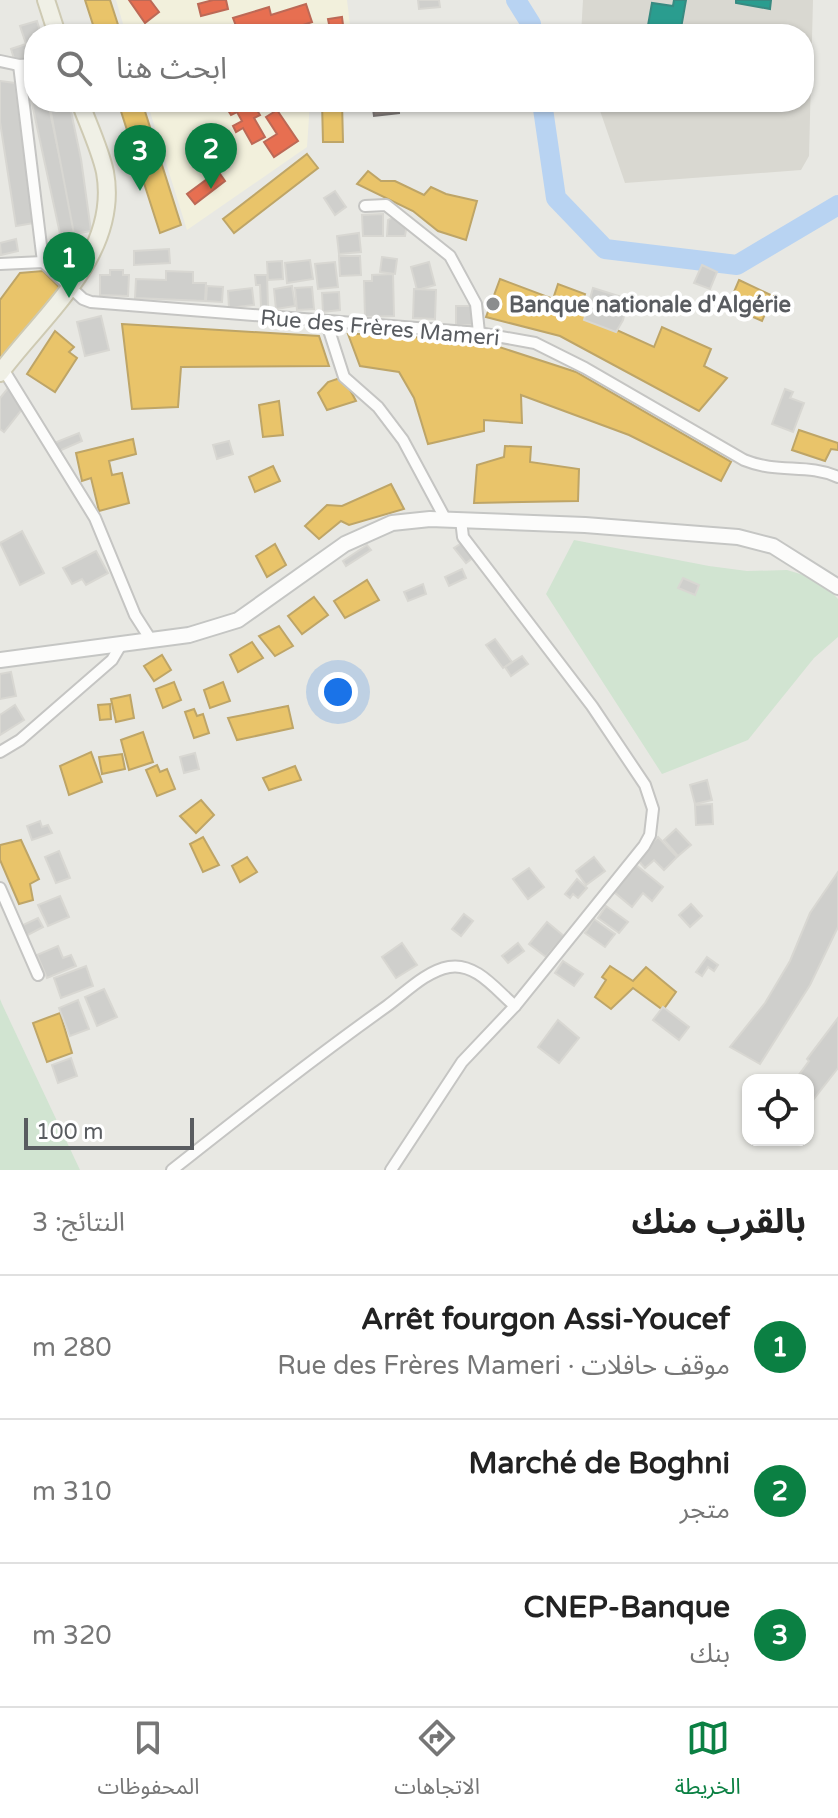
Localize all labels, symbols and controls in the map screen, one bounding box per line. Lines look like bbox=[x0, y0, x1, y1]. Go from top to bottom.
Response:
search box bbox=[24, 24, 814, 112]
icon: search bbox=[52, 46, 96, 90]
text: ابحث هنا bbox=[116, 50, 227, 87]
pin: 2 bbox=[185, 123, 237, 189]
pin: 3 bbox=[114, 125, 166, 191]
pin: 1 bbox=[43, 232, 95, 298]
place label: Banque nationale d'Algérie bbox=[509, 292, 791, 318]
marker: Banque nationale d'Algérie bbox=[484, 295, 502, 313]
street label: Rue des Frères Mameri bbox=[259, 305, 501, 351]
your location bbox=[318, 672, 358, 712]
map controls bbox=[742, 1074, 814, 1146]
button: locate bbox=[742, 1074, 814, 1146]
scale bar bbox=[24, 1114, 194, 1150]
text: 100 m bbox=[36, 1119, 103, 1145]
text: بالقرب منك bbox=[631, 1202, 806, 1243]
text: النتائج: 3 bbox=[32, 1207, 125, 1238]
text: Arrêt fourgon Assi-Youcef bbox=[361, 1301, 730, 1338]
text: 280 m bbox=[32, 1332, 112, 1363]
text: 1 bbox=[772, 1332, 788, 1363]
text: موقف حافلات · Rue des Frères Mameri bbox=[277, 1350, 730, 1381]
text: Marché de Boghni bbox=[469, 1445, 730, 1482]
text: 310 m bbox=[32, 1476, 112, 1507]
text: 2 bbox=[772, 1476, 788, 1507]
text: متجر bbox=[680, 1494, 730, 1525]
text: CNEP-Banque bbox=[523, 1589, 730, 1626]
text: 320 m bbox=[32, 1620, 112, 1651]
text: 3 bbox=[772, 1620, 788, 1651]
text: بنك bbox=[690, 1638, 730, 1669]
tab: المحفوظات bbox=[97, 1716, 199, 1810]
tab: الاتجاهات bbox=[394, 1716, 480, 1810]
tab: الخريطة bbox=[675, 1716, 741, 1810]

